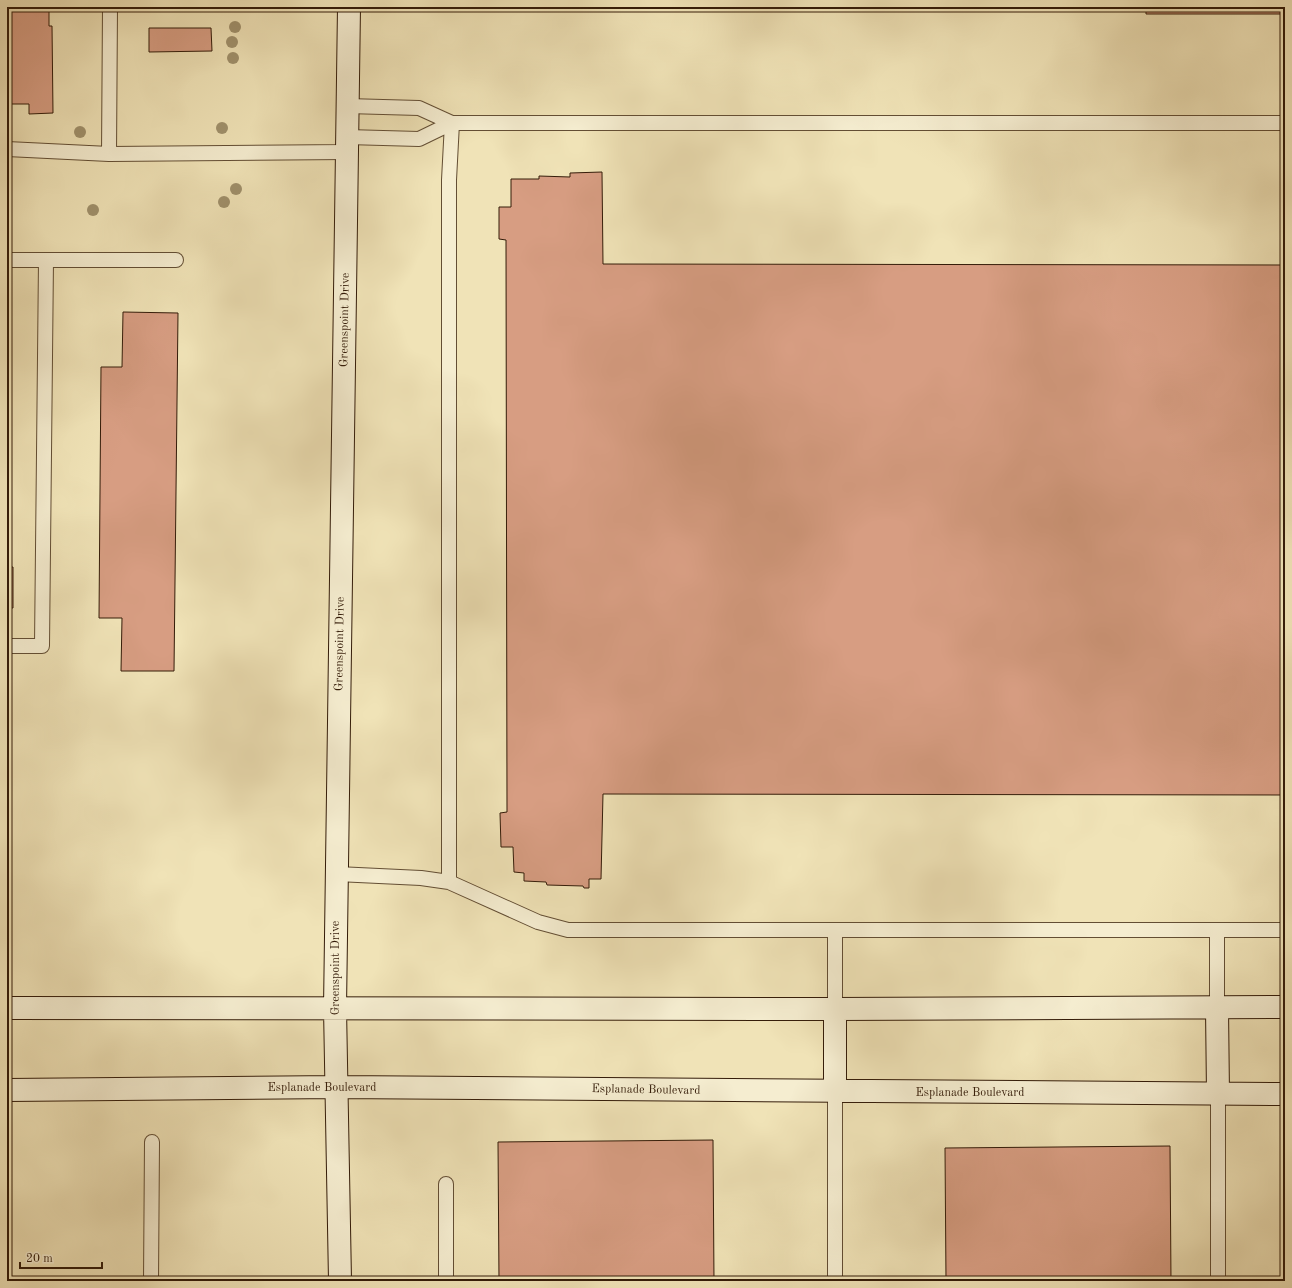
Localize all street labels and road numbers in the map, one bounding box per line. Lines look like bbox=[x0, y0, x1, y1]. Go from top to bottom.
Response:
street label: Greenspoint Drive bbox=[338, 272, 352, 367]
street label: Greenspoint Drive bbox=[333, 596, 347, 691]
street label: Greenspoint Drive bbox=[330, 920, 342, 1015]
street label: Esplanade Boulevard bbox=[268, 1082, 376, 1094]
street label: Esplanade Boulevard bbox=[591, 1083, 701, 1097]
street label: Esplanade Boulevard bbox=[916, 1087, 1024, 1099]

